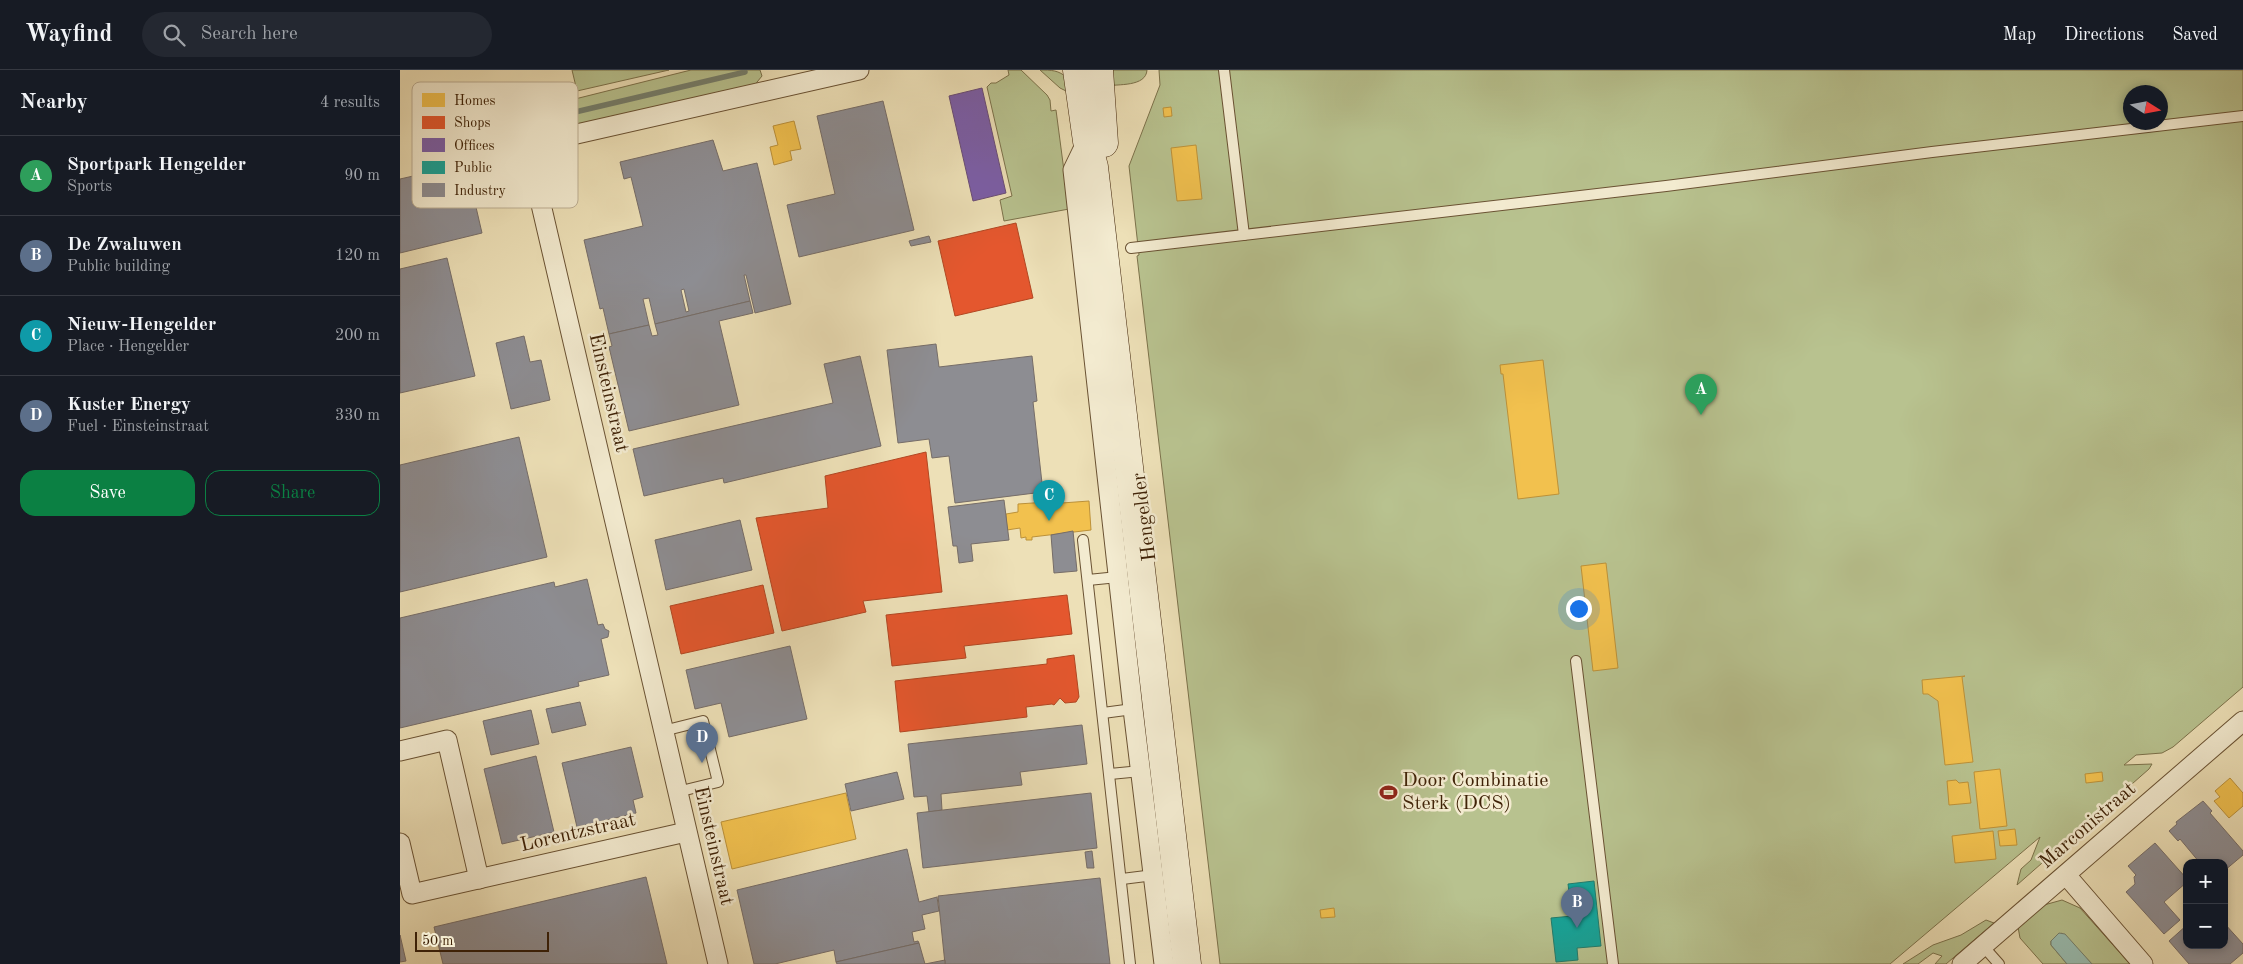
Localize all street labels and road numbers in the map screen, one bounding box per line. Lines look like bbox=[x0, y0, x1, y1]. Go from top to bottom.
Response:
street label: Einsteinstraat bbox=[585, 331, 631, 455]
street label: Hengelder bbox=[1130, 472, 1160, 562]
street label: Marconistraat bbox=[2036, 779, 2140, 873]
street label: Einsteinstraat bbox=[690, 784, 736, 908]
street label: Lorentzstraat bbox=[518, 810, 638, 856]

